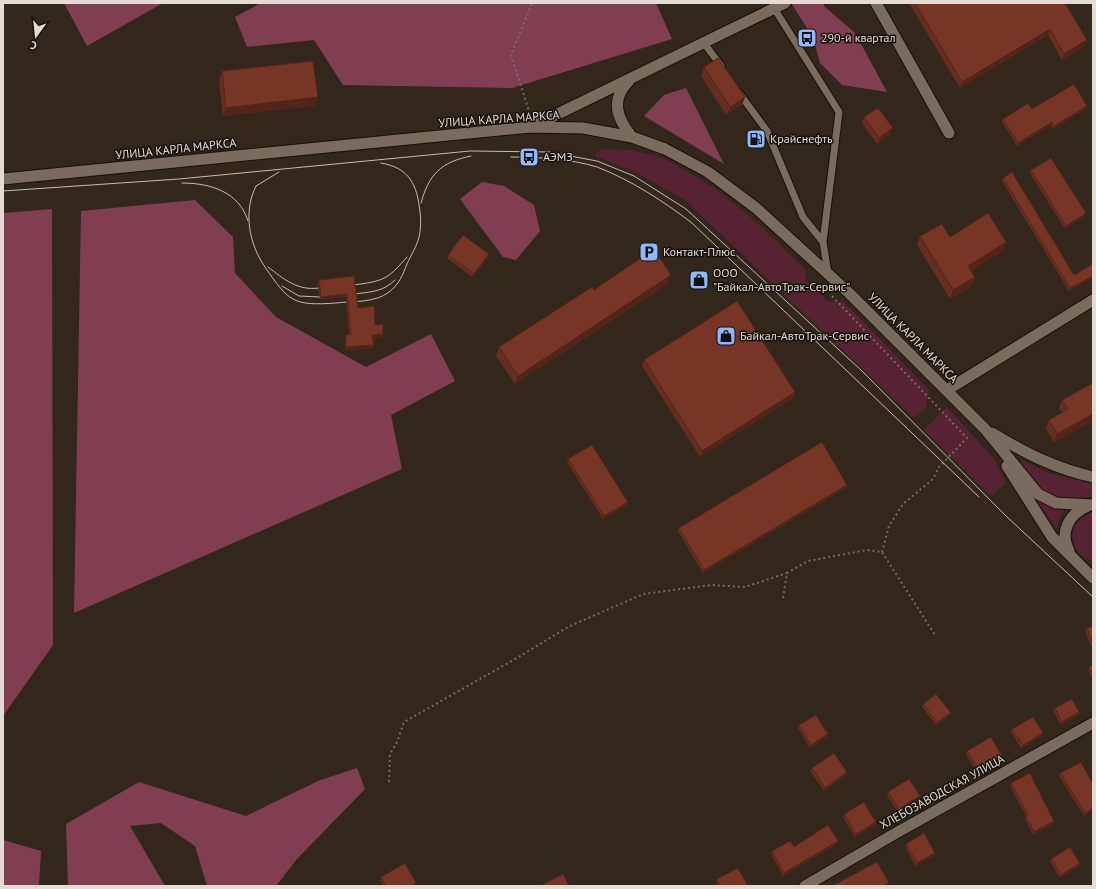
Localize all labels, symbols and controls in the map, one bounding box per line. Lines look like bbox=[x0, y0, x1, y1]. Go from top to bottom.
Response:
north arrow bbox=[16, 16, 56, 56]
bus stop icon: 290-й квартал bbox=[796, 27, 818, 49]
place label: 290-й квартал bbox=[821, 30, 895, 45]
text: С bbox=[29, 38, 38, 53]
street label: УЛИЦА КАРЛА МАРКСА bbox=[438, 107, 560, 130]
fuel station icon: Крайснефть bbox=[745, 128, 767, 150]
place label: Крайснефть bbox=[770, 131, 833, 146]
street label: УЛИЦА КАРЛА МАРКСА bbox=[115, 135, 237, 162]
bus stop icon: АЭМЗ bbox=[518, 146, 540, 168]
place label: АЭМЗ bbox=[543, 149, 573, 164]
parking icon: Контакт-Плюс bbox=[638, 241, 660, 263]
place label: Контакт-Плюс bbox=[663, 244, 736, 259]
place label: ООО "Байкал-АвтоТрак-Сервис" bbox=[713, 265, 850, 294]
shop icon: ООО "Байкал-АвтоТрак-Сервис" bbox=[688, 269, 710, 291]
street label: УЛИЦА КАРЛА МАРКСА bbox=[865, 289, 962, 386]
shop icon: Байкал-АвтоТрак-Сервис bbox=[715, 325, 737, 347]
place label: Байкал-АвтоТрак-Сервис bbox=[740, 328, 870, 343]
street label: ХЛЕБОЗАВОДСКАЯ УЛИЦА bbox=[877, 751, 1007, 832]

